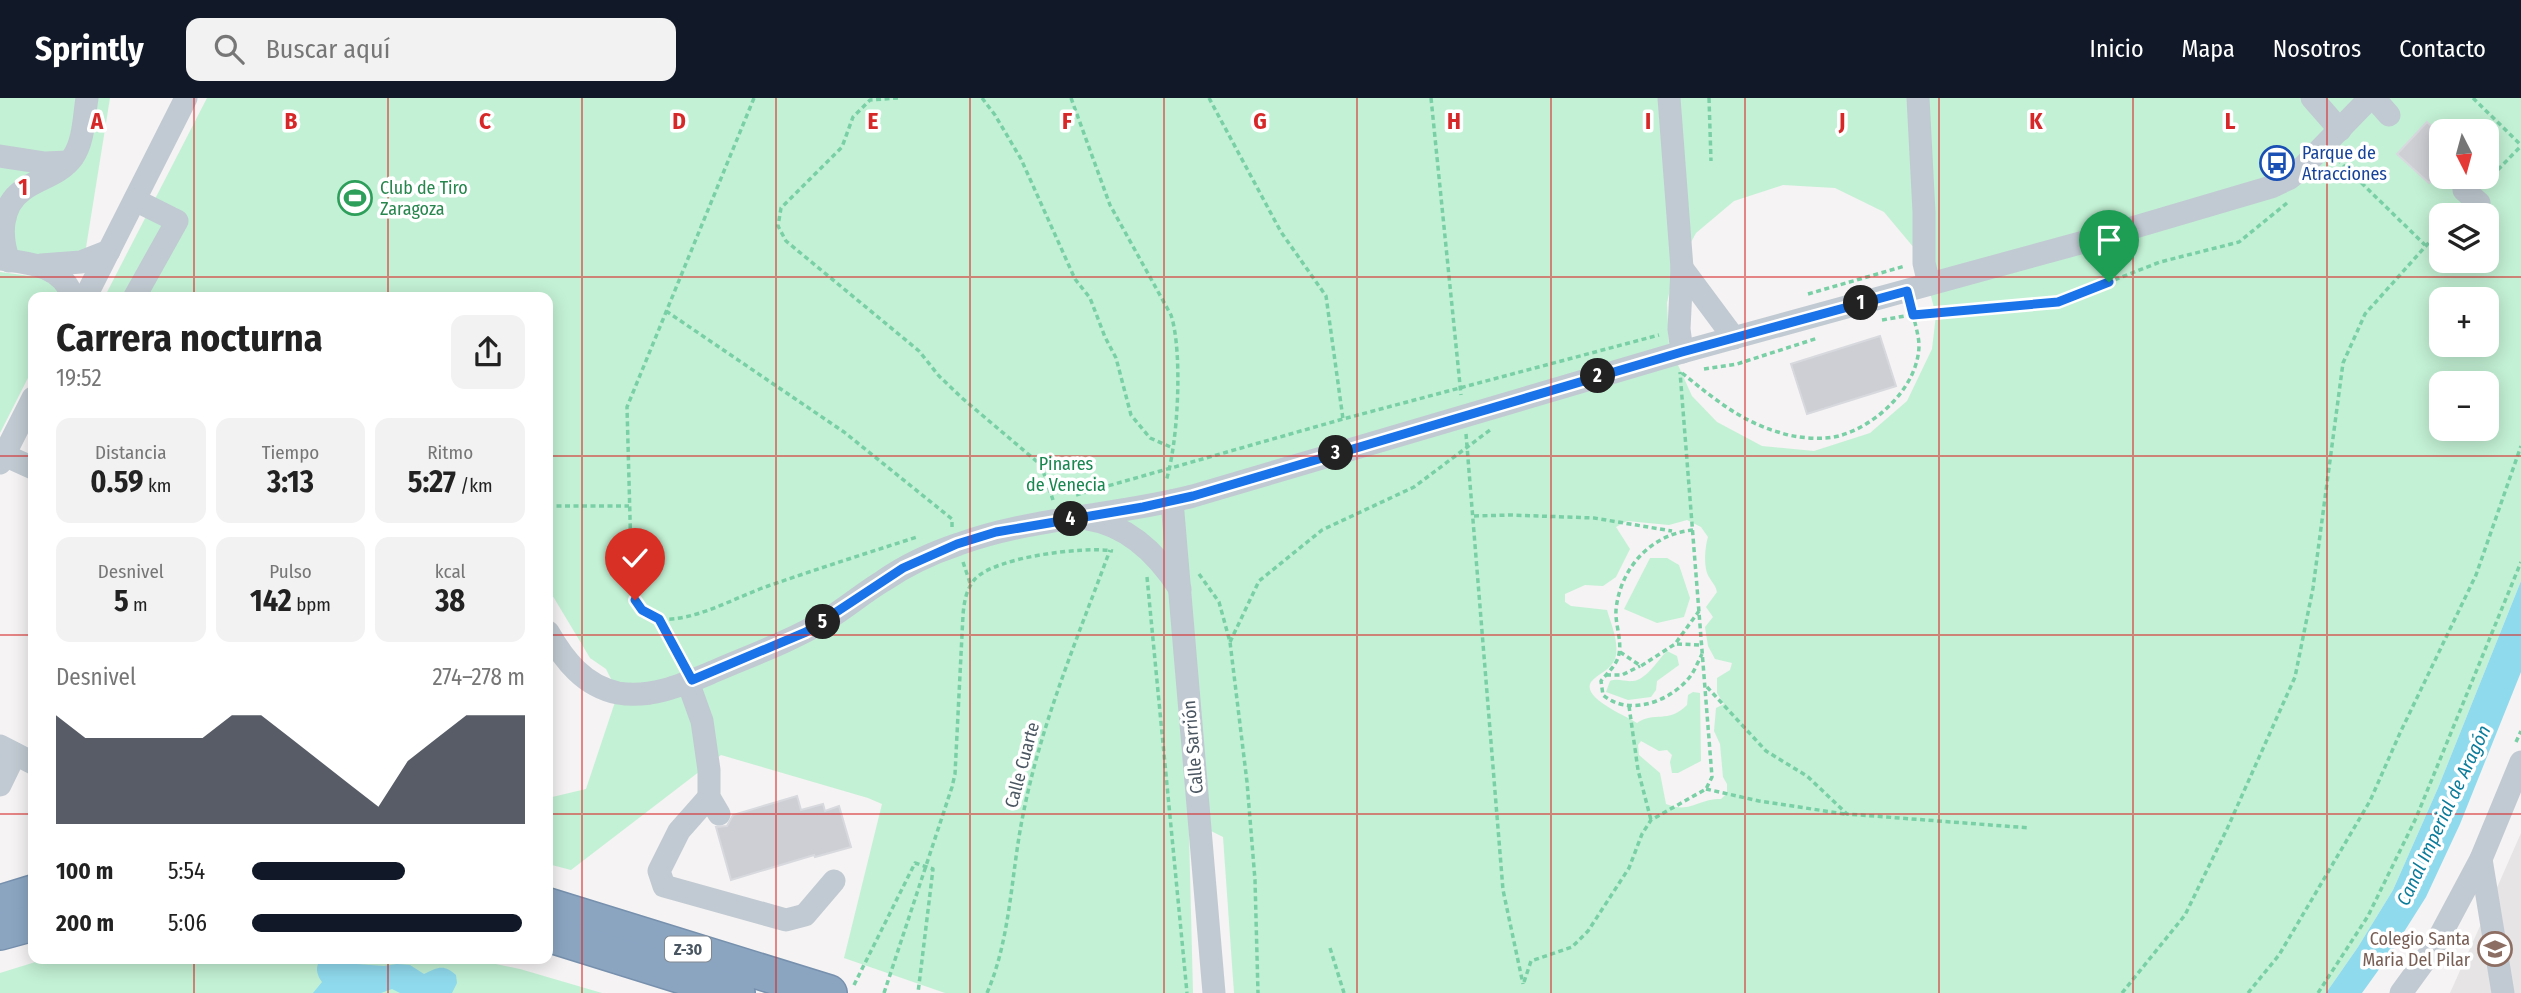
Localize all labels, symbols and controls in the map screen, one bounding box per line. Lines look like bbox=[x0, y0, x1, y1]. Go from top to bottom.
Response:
search box bbox=[186, 18, 676, 81]
text: Sprintly bbox=[35, 29, 144, 69]
icon: search bbox=[210, 30, 248, 68]
text: Buscar aquí bbox=[266, 34, 390, 65]
text: Inicio bbox=[2090, 35, 2144, 63]
text: Mapa bbox=[2182, 35, 2235, 63]
text: Nosotros bbox=[2273, 35, 2361, 63]
text: Contacto bbox=[2399, 35, 2486, 63]
text: A bbox=[90, 107, 104, 135]
text: B bbox=[285, 107, 298, 135]
text: C bbox=[479, 107, 491, 135]
text: D bbox=[672, 107, 686, 135]
text: E bbox=[868, 107, 879, 135]
text: F bbox=[1062, 107, 1072, 135]
text: G bbox=[1253, 107, 1267, 135]
text: H bbox=[1447, 107, 1461, 135]
text: I bbox=[1645, 107, 1651, 135]
text: J bbox=[1838, 107, 1845, 135]
text: K bbox=[2029, 107, 2043, 135]
text: L bbox=[2225, 107, 2236, 135]
north arrow bbox=[2429, 119, 2499, 189]
map controls bbox=[2429, 119, 2499, 441]
place label: Parque de Atracciones bbox=[2302, 142, 2387, 185]
bus stop icon: Parque de Atracciones bbox=[2258, 144, 2296, 182]
text: 1 bbox=[18, 173, 28, 201]
place label: Club de Tiro Zaragoza bbox=[380, 177, 468, 220]
sports icon: Club de Tiro Zaragoza bbox=[336, 179, 374, 217]
button: layers bbox=[2429, 203, 2499, 273]
pin bbox=[2079, 210, 2139, 282]
icon: arrive bbox=[2090, 221, 2128, 259]
pin: 1 bbox=[1843, 286, 1878, 320]
button: + bbox=[2429, 287, 2499, 357]
text: 1 bbox=[1856, 291, 1865, 314]
text: Carrera nocturna bbox=[56, 315, 323, 361]
button: share bbox=[451, 315, 525, 389]
pin: 2 bbox=[1580, 358, 1616, 394]
text: 19:52 bbox=[56, 364, 102, 392]
text: 2 bbox=[1593, 364, 1602, 387]
button: − bbox=[2429, 371, 2499, 441]
pin: 3 bbox=[1318, 436, 1354, 470]
text: Distancia bbox=[95, 441, 167, 464]
text: Tiempo bbox=[262, 441, 319, 464]
text: Ritmo bbox=[427, 441, 473, 464]
text: 3 bbox=[1331, 441, 1340, 464]
park label: Pinares de Venecia bbox=[1026, 453, 1106, 496]
text: 0.59 bbox=[90, 464, 144, 500]
text: 3:13 bbox=[267, 464, 314, 500]
text: 5:27 bbox=[408, 464, 456, 500]
text: km bbox=[144, 474, 171, 497]
text: /km bbox=[456, 474, 493, 497]
pin: 4 bbox=[1054, 502, 1088, 536]
text: 4 bbox=[1066, 507, 1075, 530]
pin bbox=[605, 528, 665, 600]
icon: check bbox=[616, 539, 654, 577]
text: Desnivel bbox=[98, 560, 164, 583]
text: Pulso bbox=[269, 560, 312, 583]
text: kcal bbox=[435, 560, 466, 583]
text: 5 bbox=[114, 583, 129, 619]
text: 142 bbox=[250, 583, 292, 619]
text: 38 bbox=[435, 583, 465, 619]
text: m bbox=[129, 593, 148, 616]
text: bpm bbox=[292, 593, 331, 616]
pin: 5 bbox=[806, 604, 840, 640]
text: 5 bbox=[818, 610, 827, 633]
text: Desnivel bbox=[56, 663, 136, 691]
text: 274–278 m bbox=[432, 663, 525, 691]
street label: Calle Sarrión bbox=[1178, 699, 1208, 795]
street label: Calle Cuarte bbox=[1000, 720, 1044, 810]
water label: Canal Imperial de Aragón bbox=[2392, 721, 2495, 909]
text: 100 m bbox=[56, 857, 113, 885]
text: 5:54 bbox=[168, 857, 205, 885]
text: 200 m bbox=[56, 909, 114, 937]
text: 5:06 bbox=[168, 909, 207, 937]
place label: Colegio Santa Maria Del Pilar bbox=[2362, 928, 2471, 971]
school or university icon: Colegio Santa Maria Del Pilar bbox=[2476, 930, 2514, 968]
road number: Z-30 bbox=[665, 936, 711, 962]

